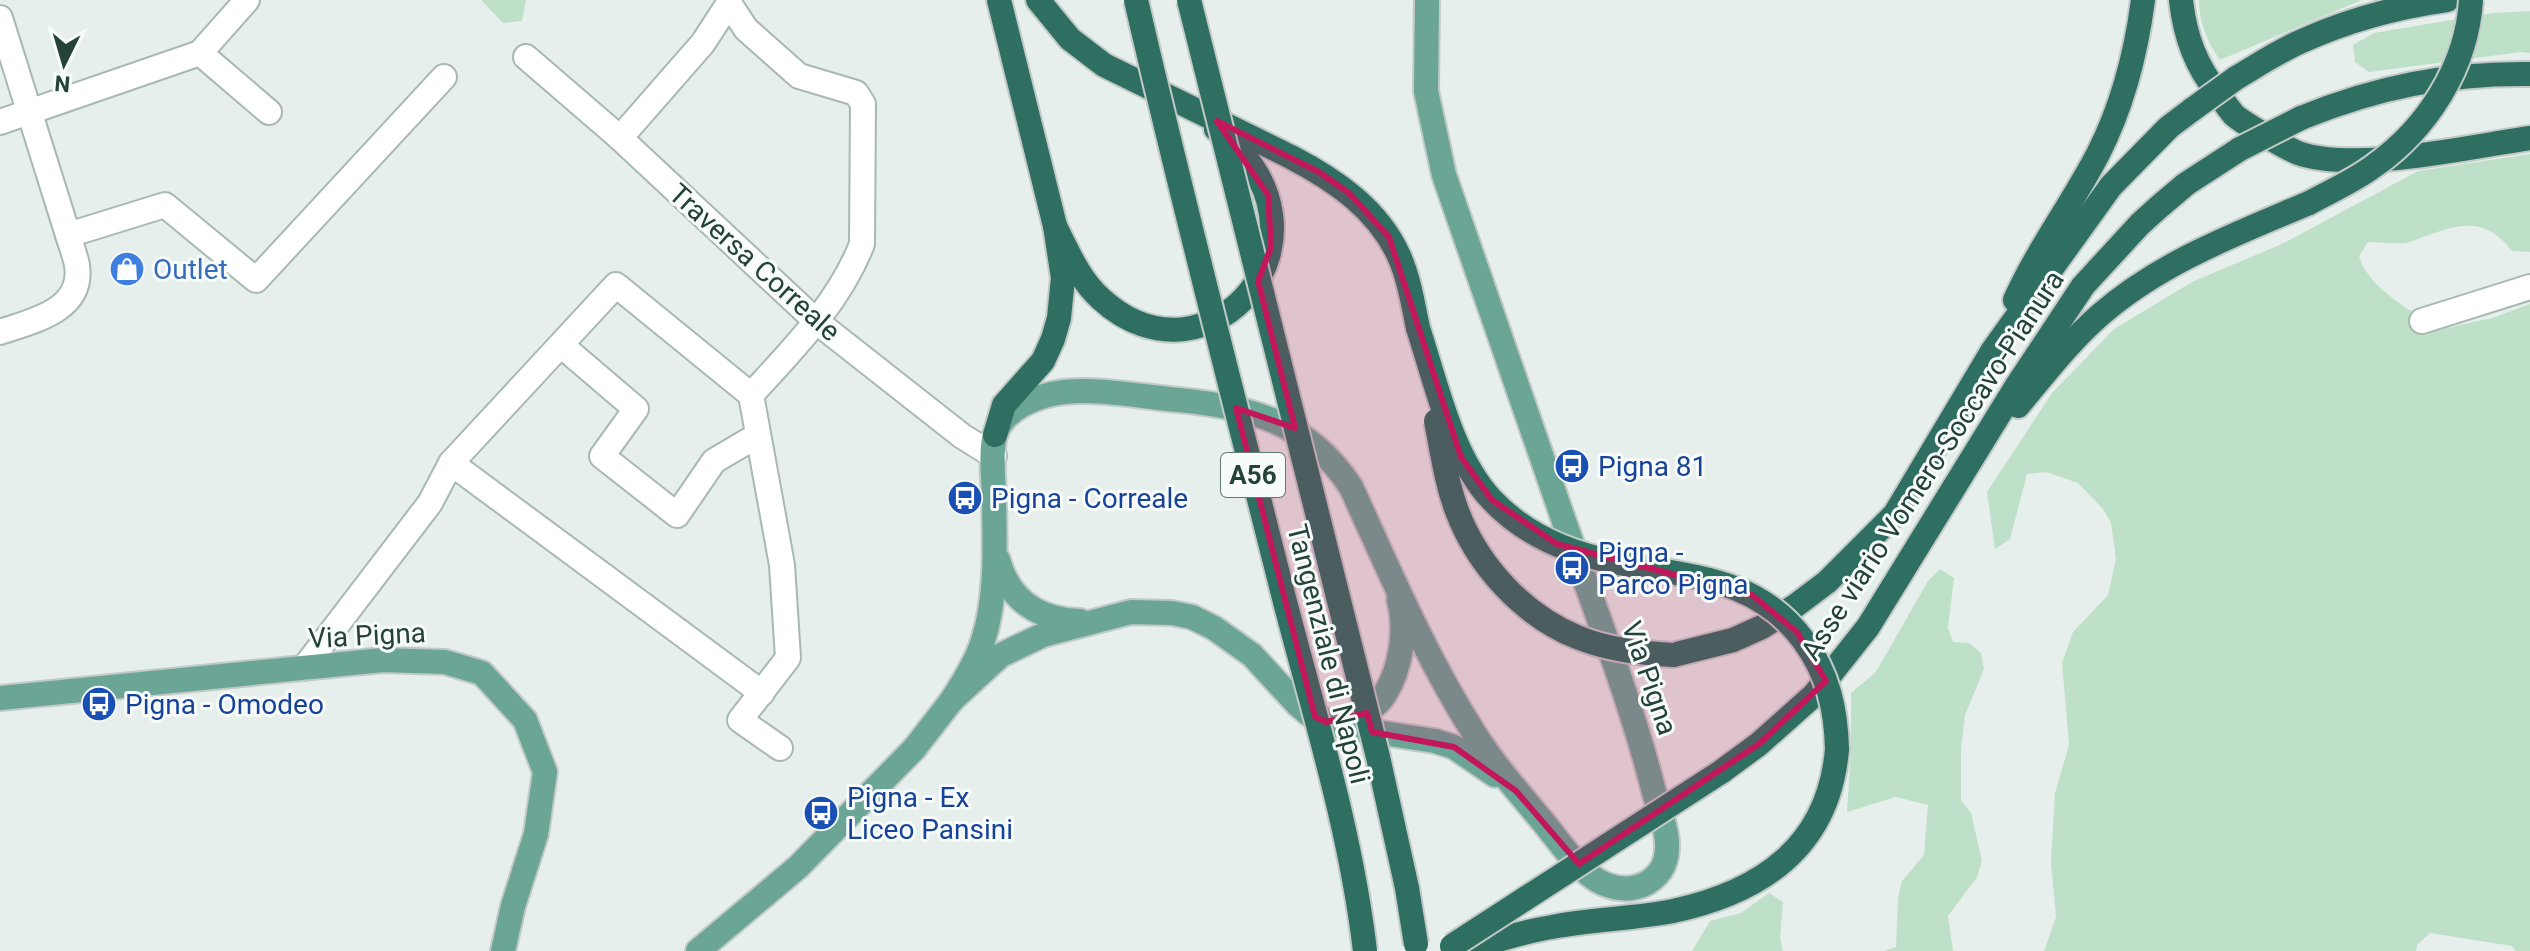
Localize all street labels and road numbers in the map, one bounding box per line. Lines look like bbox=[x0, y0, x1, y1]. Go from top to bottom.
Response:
street label: Traversa Correale bbox=[662, 177, 847, 348]
street label: Asse viario Vomero-Soccavo-Pianura bbox=[1794, 264, 2071, 666]
road number: A56 bbox=[1221, 453, 1285, 497]
street label: Tangenziale di Napoli bbox=[1280, 521, 1377, 787]
street label: Via Pigna bbox=[307, 616, 427, 655]
street label: Via Pigna bbox=[1615, 617, 1684, 739]

